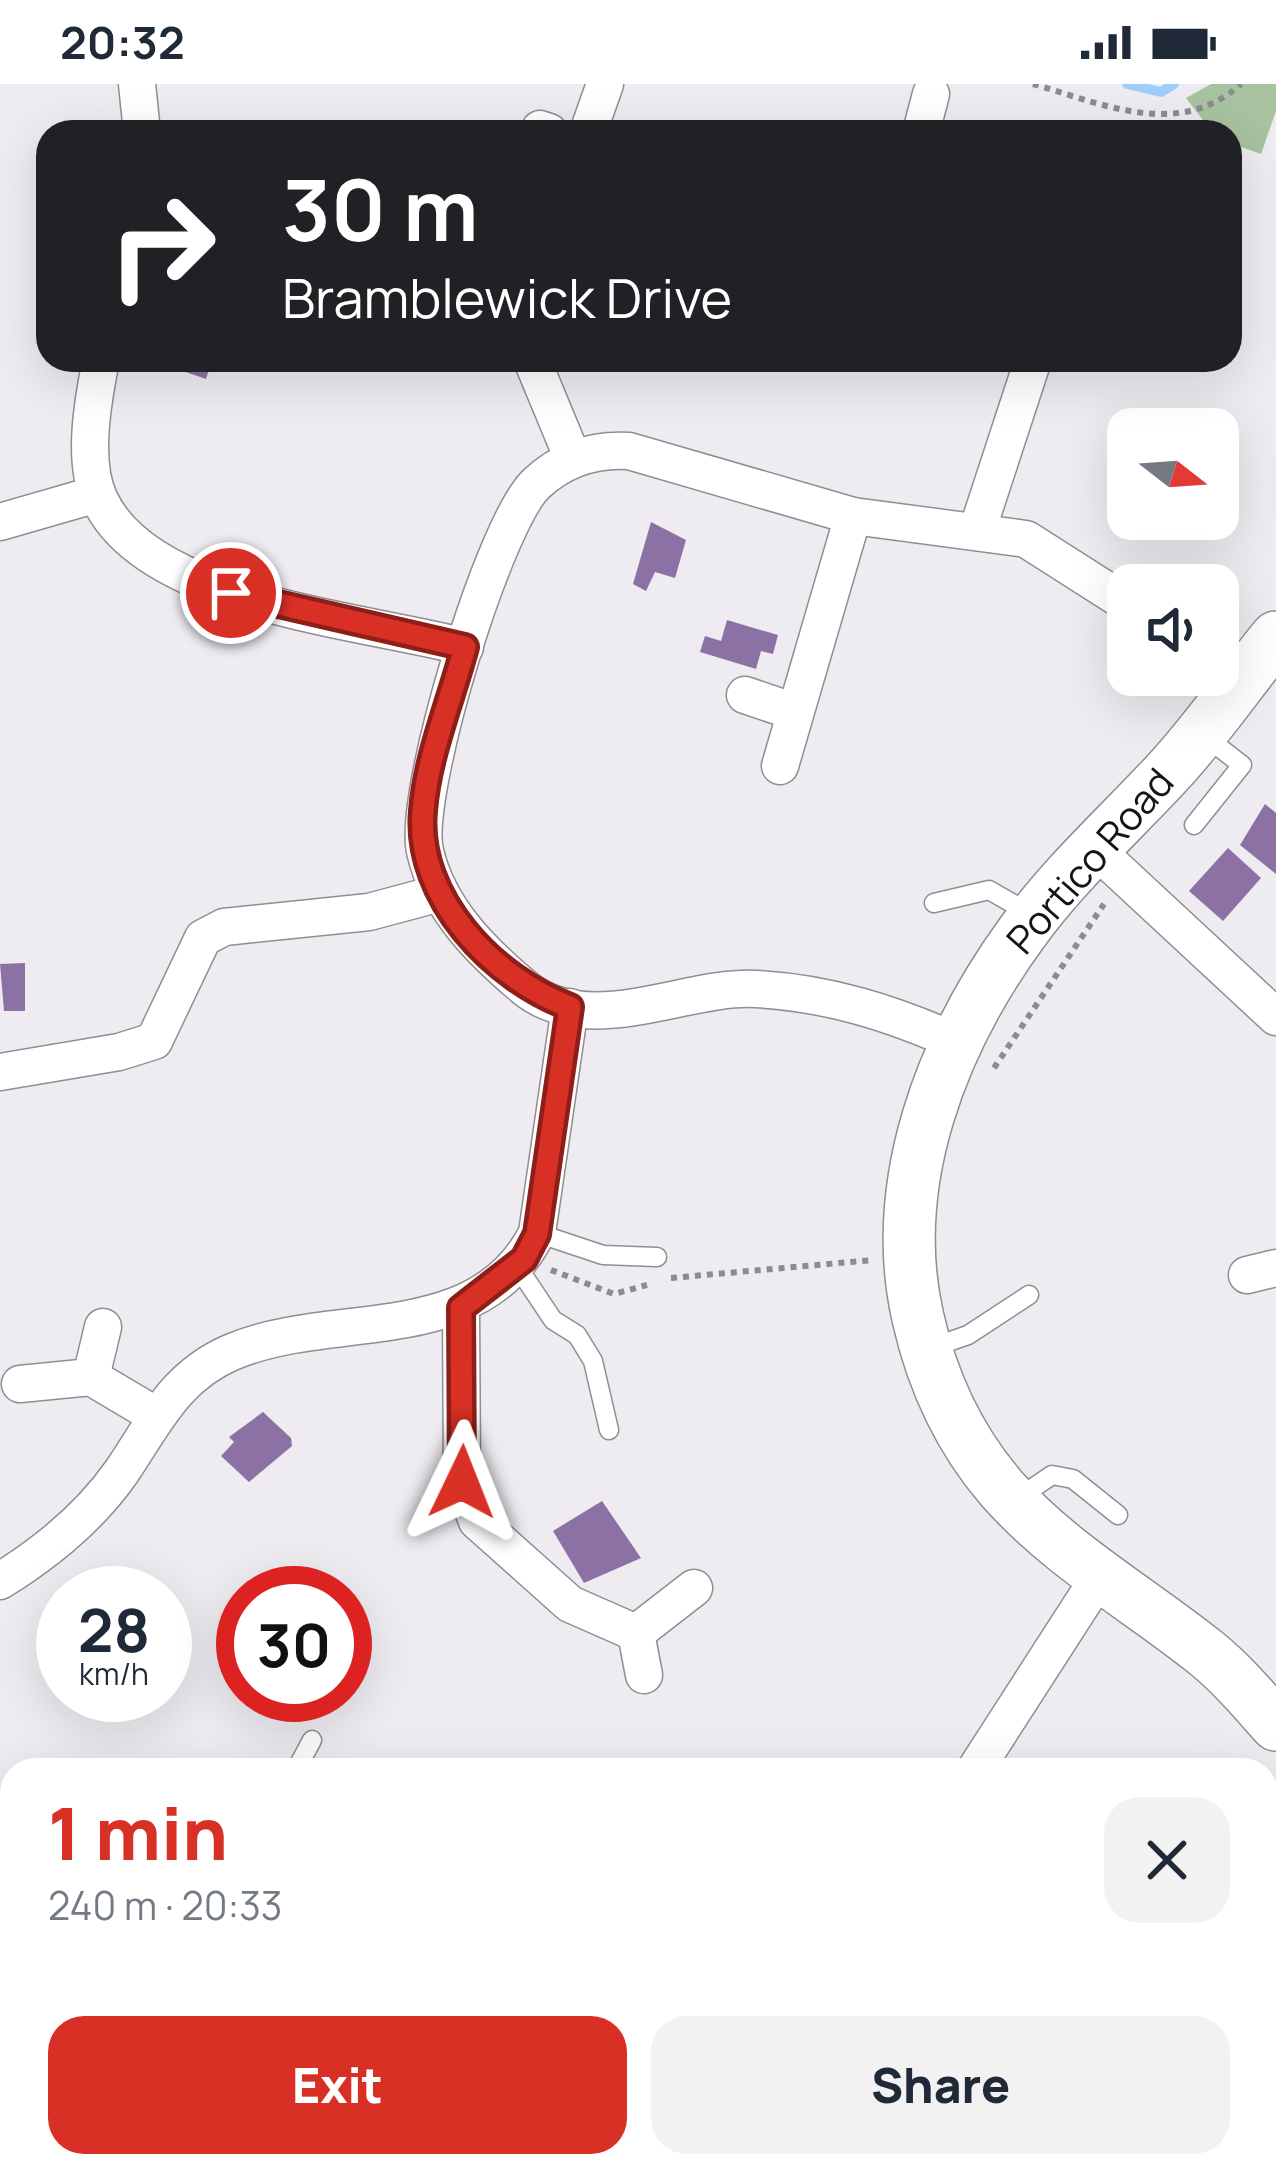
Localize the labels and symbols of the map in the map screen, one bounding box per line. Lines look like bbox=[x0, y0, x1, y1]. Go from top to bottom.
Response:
north arrow bbox=[1107, 408, 1239, 540]
pin bbox=[180, 542, 282, 644]
street label: Portico Road bbox=[994, 756, 1185, 965]
position arrow bbox=[399, 1419, 525, 1545]
speed limit sign: 30 bbox=[216, 1566, 372, 1722]

